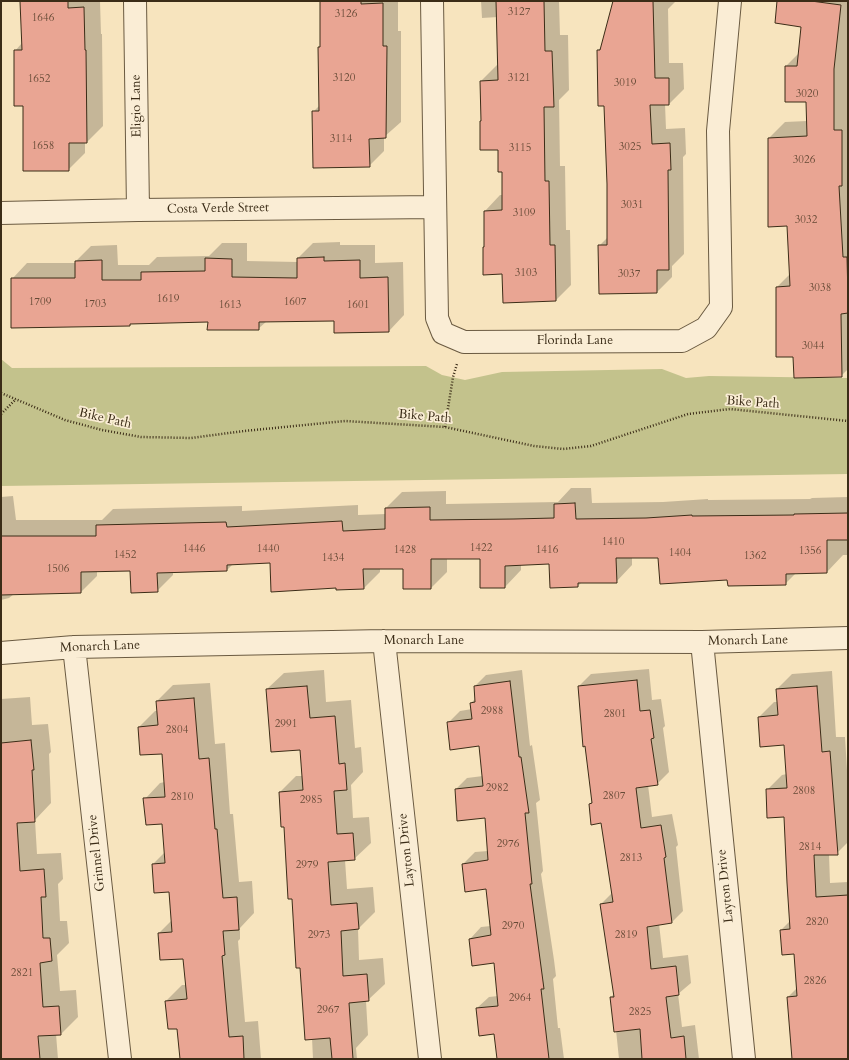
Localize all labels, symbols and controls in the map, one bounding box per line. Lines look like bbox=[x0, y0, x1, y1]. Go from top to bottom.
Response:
house number: 3127 bbox=[508, 5, 530, 19]
house number: 3126 bbox=[335, 7, 357, 21]
house number: 1646 bbox=[32, 11, 54, 25]
house number: 3120 bbox=[333, 71, 355, 85]
house number: 3121 bbox=[508, 71, 530, 85]
house number: 1652 bbox=[28, 72, 50, 86]
street label: Eligio Lane bbox=[129, 74, 145, 138]
house number: 3019 bbox=[614, 76, 636, 90]
house number: 3020 bbox=[796, 87, 818, 101]
house number: 3114 bbox=[330, 132, 352, 146]
house number: 1658 bbox=[32, 139, 54, 153]
house number: 3025 bbox=[619, 140, 641, 154]
house number: 3115 bbox=[509, 141, 531, 155]
house number: 3026 bbox=[793, 153, 815, 167]
house number: 3031 bbox=[621, 198, 643, 212]
street label: Costa Verde Street bbox=[167, 200, 269, 218]
house number: 3109 bbox=[513, 206, 535, 220]
house number: 3032 bbox=[795, 213, 817, 227]
house number: 3103 bbox=[515, 266, 537, 280]
house number: 3037 bbox=[618, 267, 640, 281]
house number: 3038 bbox=[809, 281, 831, 295]
house number: 1619 bbox=[157, 292, 179, 306]
house number: 1709 bbox=[29, 295, 51, 309]
house number: 1607 bbox=[284, 295, 306, 309]
house number: 1703 bbox=[84, 297, 106, 311]
house number: 1613 bbox=[219, 298, 241, 312]
house number: 1601 bbox=[347, 298, 369, 312]
street label: Florinda Lane bbox=[537, 333, 613, 349]
house number: 3044 bbox=[802, 339, 824, 353]
street label: Bike Path bbox=[726, 393, 780, 413]
street label: Bike Path bbox=[77, 405, 133, 433]
street label: Bike Path bbox=[398, 407, 452, 427]
house number: 1410 bbox=[602, 535, 624, 549]
house number: 1422 bbox=[470, 541, 492, 555]
house number: 1446 bbox=[183, 542, 205, 556]
house number: 1440 bbox=[257, 542, 279, 556]
house number: 1428 bbox=[394, 543, 416, 557]
house number: 1416 bbox=[536, 543, 558, 557]
house number: 1356 bbox=[799, 544, 821, 558]
house number: 1404 bbox=[669, 546, 691, 560]
house number: 1452 bbox=[114, 548, 136, 562]
house number: 1362 bbox=[744, 549, 766, 563]
house number: 1434 bbox=[322, 551, 344, 565]
house number: 1506 bbox=[47, 562, 69, 576]
street label: Monarch Lane bbox=[384, 633, 464, 649]
street label: Monarch Lane bbox=[708, 633, 788, 649]
street label: Monarch Lane bbox=[60, 638, 140, 656]
house number: 2988 bbox=[481, 704, 503, 718]
house number: 2801 bbox=[604, 707, 626, 721]
house number: 2991 bbox=[275, 717, 297, 731]
house number: 2804 bbox=[166, 723, 188, 737]
house number: 2982 bbox=[486, 781, 508, 795]
house number: 2808 bbox=[793, 784, 815, 798]
house number: 2807 bbox=[603, 789, 625, 803]
house number: 2810 bbox=[171, 790, 193, 804]
house number: 2985 bbox=[300, 793, 322, 807]
street label: Layton Drive bbox=[395, 812, 419, 888]
street label: Grinnel Drive bbox=[85, 814, 109, 892]
house number: 2976 bbox=[497, 837, 519, 851]
house number: 2814 bbox=[799, 840, 821, 854]
street label: Layton Drive bbox=[714, 848, 738, 924]
house number: 2813 bbox=[620, 851, 642, 865]
house number: 2979 bbox=[296, 858, 318, 872]
house number: 2820 bbox=[806, 915, 828, 929]
house number: 2970 bbox=[502, 919, 524, 933]
house number: 2973 bbox=[308, 928, 330, 942]
house number: 2819 bbox=[615, 928, 637, 942]
house number: 2821 bbox=[11, 966, 33, 980]
house number: 2826 bbox=[804, 974, 826, 988]
house number: 2964 bbox=[509, 991, 531, 1005]
house number: 2967 bbox=[317, 1003, 339, 1017]
house number: 2825 bbox=[629, 1005, 651, 1019]

